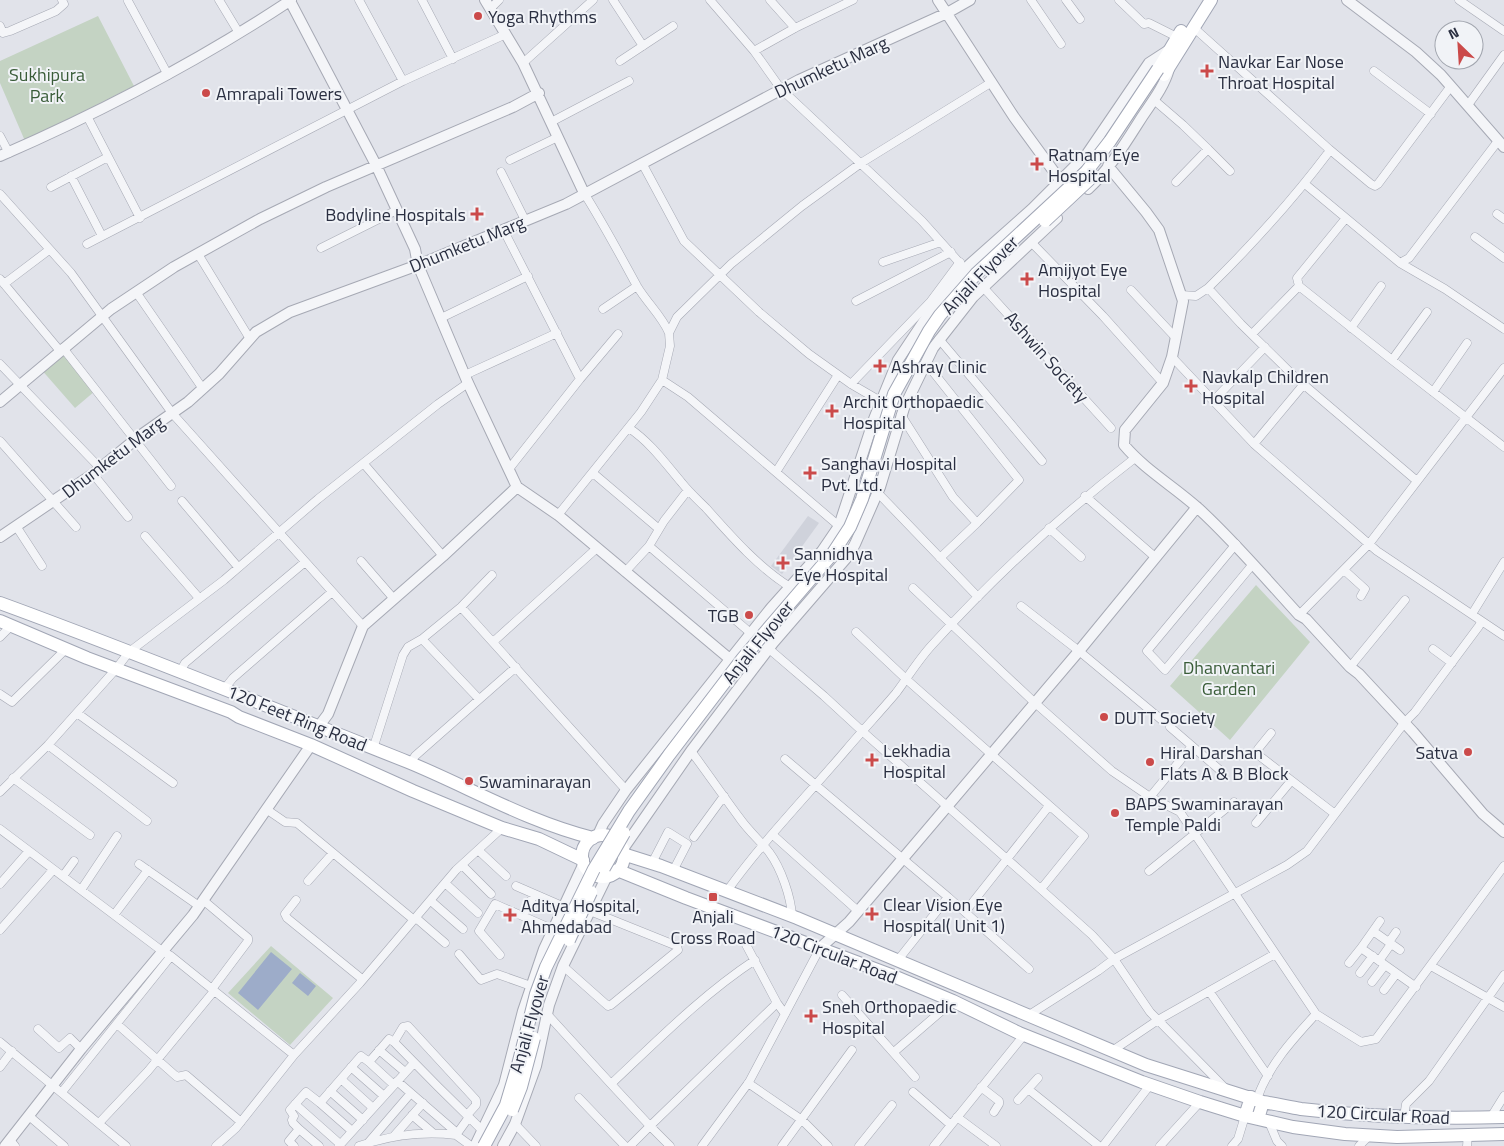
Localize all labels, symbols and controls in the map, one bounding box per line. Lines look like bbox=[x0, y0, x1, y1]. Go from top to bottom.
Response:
place label: Yoga Rhythms bbox=[488, 3, 597, 30]
marker: Yoga Rhythms bbox=[472, 10, 484, 22]
north arrow bbox=[1434, 20, 1484, 70]
text: N bbox=[1444, 21, 1462, 44]
street label: Dhumketu Marg bbox=[770, 29, 892, 105]
place label: Navkar Ear Nose Throat Hospital bbox=[1218, 48, 1344, 96]
park label: Sukhipura Park bbox=[9, 61, 85, 109]
marker: Navkar Ear Nose Throat Hospital bbox=[1200, 64, 1214, 78]
place label: Amrapali Towers bbox=[216, 80, 342, 107]
marker: Amrapali Towers bbox=[200, 87, 212, 99]
place label: Ratnam Eye Hospital bbox=[1048, 141, 1140, 189]
marker: Ratnam Eye Hospital bbox=[1030, 157, 1044, 171]
place label: Bodyline Hospitals bbox=[325, 201, 466, 228]
marker: Bodyline Hospitals bbox=[470, 207, 484, 221]
street label: Dhumketu Marg bbox=[405, 209, 529, 279]
street label: Anjali Flyover bbox=[935, 229, 1025, 321]
place label: Amijyot Eye Hospital bbox=[1038, 256, 1127, 304]
marker: Amijyot Eye Hospital bbox=[1020, 272, 1034, 286]
street label: Ashwin Society bbox=[998, 305, 1096, 409]
place label: Ashray Clinic bbox=[891, 353, 987, 380]
marker: Ashray Clinic bbox=[873, 359, 887, 373]
place label: Navkalp Children Hospital bbox=[1202, 363, 1329, 411]
marker: Navkalp Children Hospital bbox=[1184, 379, 1198, 393]
place label: Archit Orthopaedic Hospital bbox=[843, 388, 984, 436]
marker: Archit Orthopaedic Hospital bbox=[825, 404, 839, 418]
street label: Dhumketu Marg bbox=[56, 409, 170, 505]
place label: Sanghavi Hospital Pvt. Ltd. bbox=[821, 450, 957, 498]
marker: Sanghavi Hospital Pvt. Ltd. bbox=[803, 466, 817, 480]
place label: Sannidhya Eye Hospital bbox=[794, 540, 888, 588]
marker: Sannidhya Eye Hospital bbox=[776, 556, 790, 570]
street label: Anjali Flyover bbox=[716, 594, 800, 690]
place label: TGB bbox=[708, 602, 739, 629]
marker: TGB bbox=[743, 609, 755, 621]
park label: Dhanvantari Garden bbox=[1183, 654, 1275, 702]
street label: 120 Feet Ring Road bbox=[223, 678, 371, 758]
place label: DUTT Society bbox=[1114, 704, 1216, 731]
marker: DUTT Society bbox=[1098, 711, 1110, 723]
place label: Lekhadia Hospital bbox=[883, 737, 950, 785]
place label: Hiral Darshan Flats A & B Block bbox=[1160, 739, 1289, 787]
place label: Satva bbox=[1415, 739, 1458, 766]
marker: Satva bbox=[1462, 746, 1474, 758]
marker: Lekhadia Hospital bbox=[865, 753, 879, 767]
marker: Hiral Darshan Flats A & B Block bbox=[1144, 756, 1156, 768]
place label: Swaminarayan bbox=[479, 768, 591, 795]
marker: Swaminarayan bbox=[463, 775, 475, 787]
place label: BAPS Swaminarayan Temple Paldi bbox=[1125, 790, 1283, 838]
marker: BAPS Swaminarayan Temple Paldi bbox=[1109, 807, 1121, 819]
marker: Anjali Cross Road bbox=[707, 891, 719, 903]
place label: Clear Vision Eye Hospital( Unit 1) bbox=[883, 891, 1005, 939]
place label: Aditya Hospital, Ahmedabad bbox=[521, 892, 640, 940]
place label: Anjali Cross Road bbox=[671, 903, 755, 951]
marker: Clear Vision Eye Hospital( Unit 1) bbox=[865, 907, 879, 921]
marker: Aditya Hospital, Ahmedabad bbox=[503, 908, 517, 922]
street label: 120 Circular Road bbox=[767, 917, 901, 991]
street label: Anjali Flyover bbox=[502, 972, 556, 1076]
place label: Sneh Orthopaedic Hospital bbox=[822, 993, 957, 1041]
marker: Sneh Orthopaedic Hospital bbox=[804, 1009, 818, 1023]
street label: 120 Circular Road bbox=[1316, 1097, 1450, 1131]

